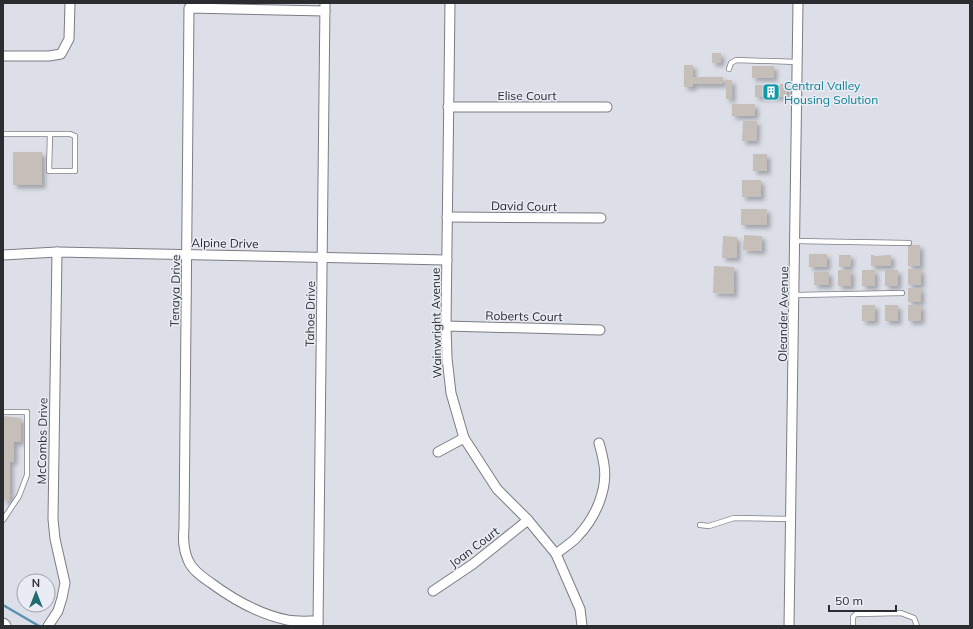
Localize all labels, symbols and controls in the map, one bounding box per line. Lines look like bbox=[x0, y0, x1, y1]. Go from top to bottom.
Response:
place label: Central Valley Housing Solution bbox=[784, 78, 878, 107]
building icon: Central Valley Housing Solution bbox=[761, 82, 781, 102]
street label: Elise Court bbox=[498, 88, 556, 103]
street label: David Court bbox=[491, 198, 557, 214]
street label: Alpine Drive bbox=[191, 235, 259, 251]
street label: Tenaya Drive bbox=[167, 255, 183, 327]
street label: Oleander Avenue bbox=[775, 266, 791, 362]
street label: Wainwright Avenue bbox=[428, 268, 444, 378]
street label: Tahoe Drive bbox=[302, 281, 318, 347]
street label: Roberts Court bbox=[485, 308, 563, 324]
street label: McCombs Drive bbox=[34, 398, 50, 484]
street label: Joan Court bbox=[446, 523, 502, 571]
north arrow bbox=[16, 573, 56, 613]
text: N bbox=[32, 576, 40, 590]
scale bar bbox=[829, 587, 896, 613]
text: 50 m bbox=[835, 593, 863, 608]

